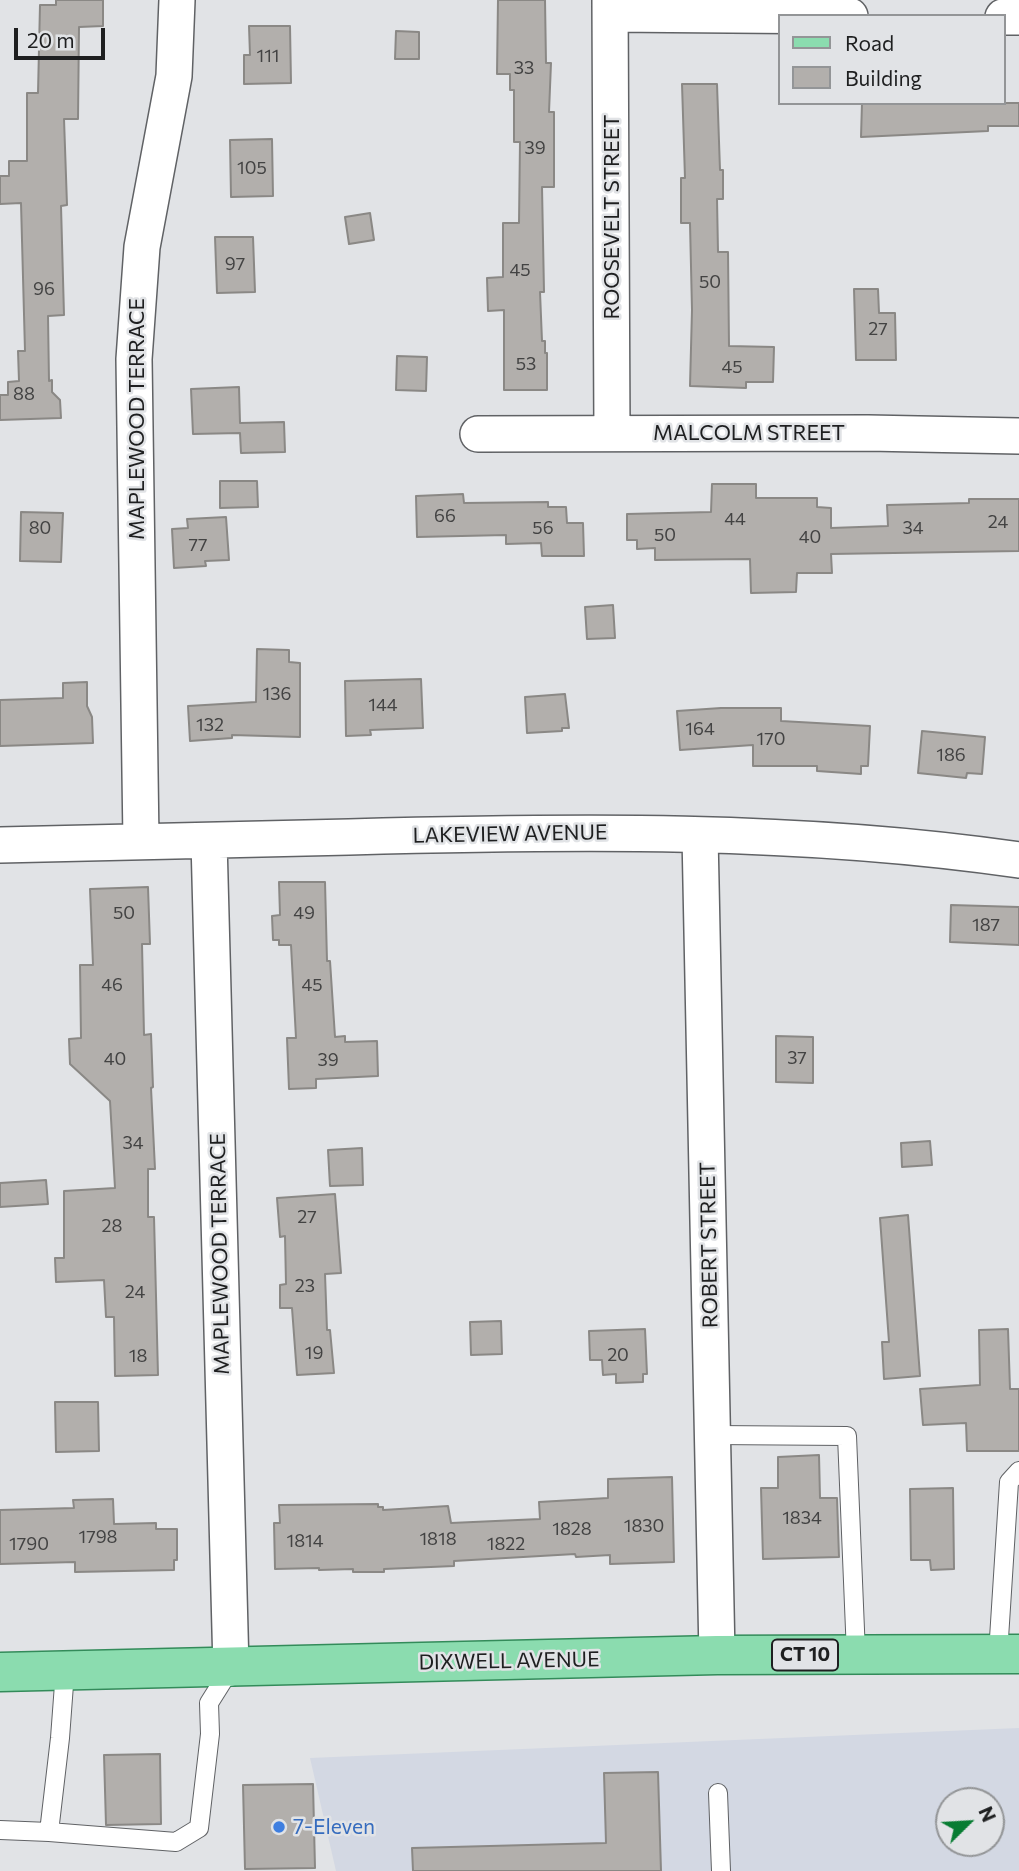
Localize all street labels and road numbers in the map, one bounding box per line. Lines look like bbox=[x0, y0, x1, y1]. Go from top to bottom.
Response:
street label: ROOSEVELT STREET bbox=[599, 114, 625, 320]
street label: MAPLEWOOD TERRACE bbox=[124, 298, 150, 540]
street label: MALCOLM STREET bbox=[653, 420, 845, 446]
street label: LAKEVIEW AVENUE bbox=[412, 820, 608, 848]
street label: MAPLEWOOD TERRACE bbox=[205, 1133, 235, 1375]
street label: ROBERT STREET bbox=[695, 1162, 723, 1328]
road number: CT 10 bbox=[772, 1639, 838, 1670]
street label: DIXWELL AVENUE bbox=[418, 1647, 600, 1675]

